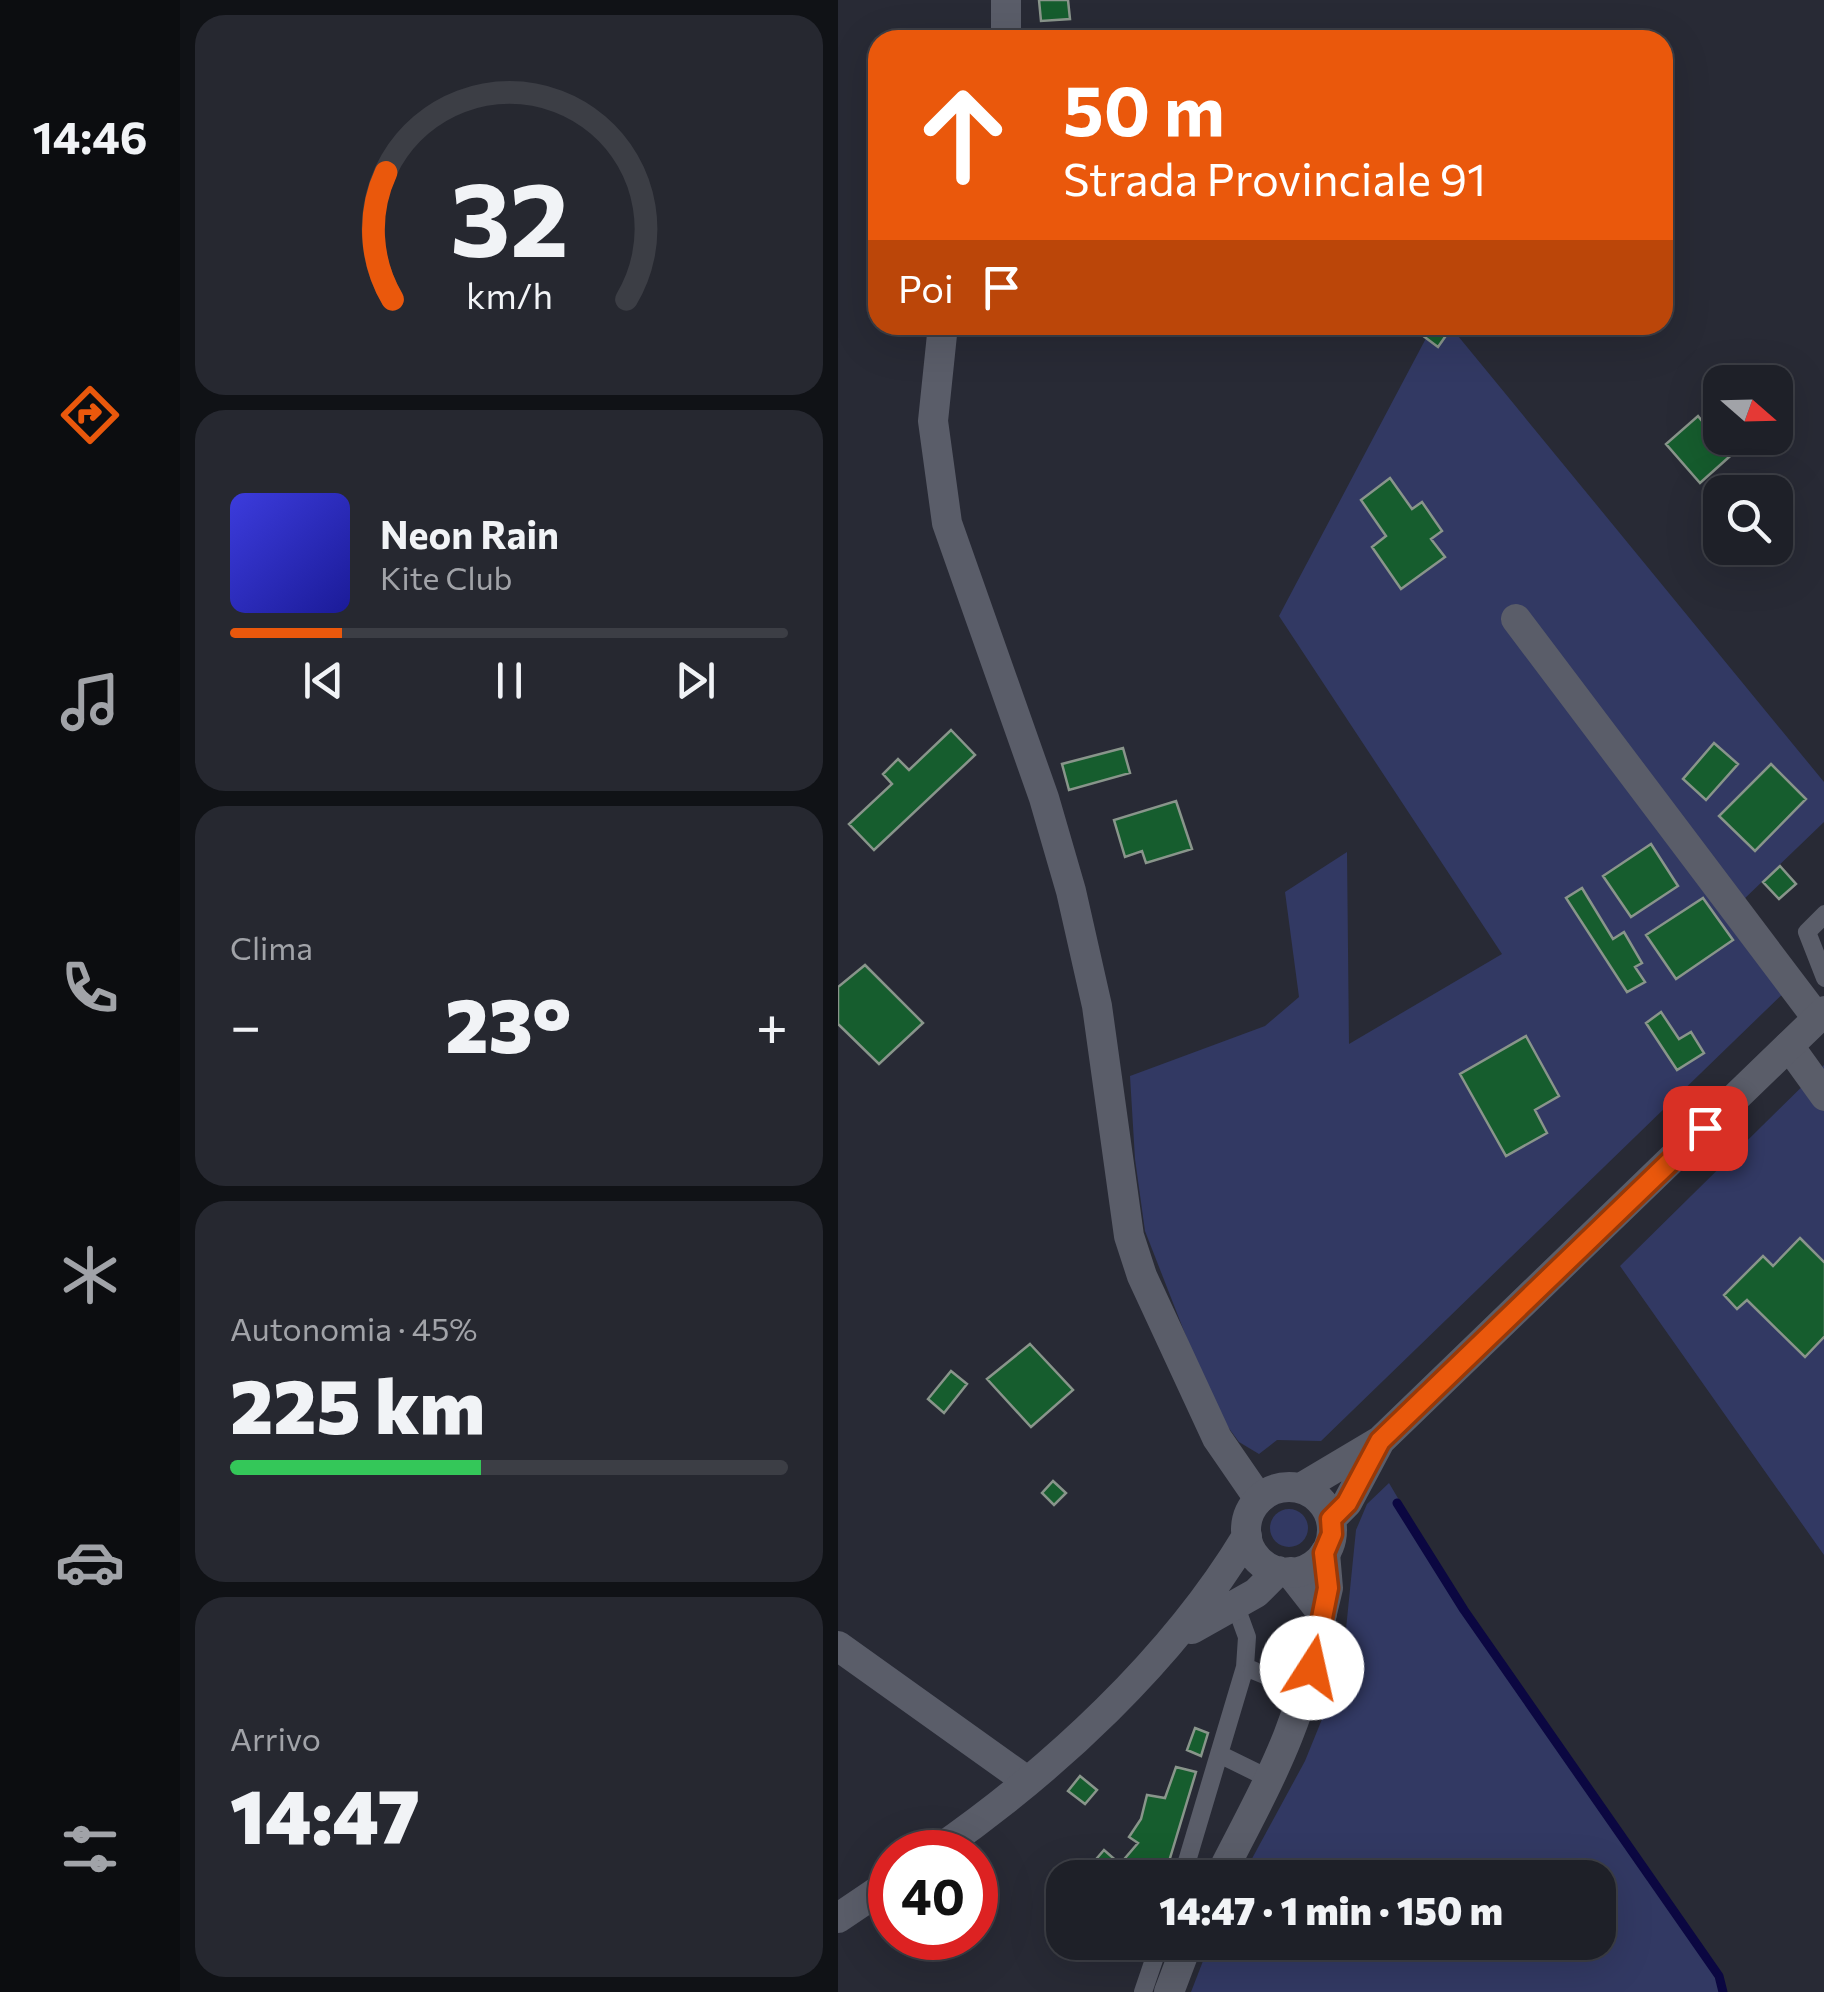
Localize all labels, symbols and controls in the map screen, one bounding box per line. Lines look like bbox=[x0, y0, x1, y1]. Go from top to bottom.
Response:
text: 50 m bbox=[1063, 65, 1225, 150]
icon: ahead bbox=[898, 70, 1028, 200]
text: 14:46 bbox=[32, 108, 148, 163]
text: Strada Provinciale 91 bbox=[1063, 150, 1486, 205]
text: 32 bbox=[449, 151, 569, 278]
icon: arrive bbox=[974, 260, 1029, 315]
text: Poi bbox=[898, 264, 954, 311]
text: km/h bbox=[466, 273, 552, 316]
north arrow bbox=[1703, 365, 1793, 455]
map controls bbox=[1703, 365, 1793, 565]
icon: directions bbox=[55, 380, 125, 450]
button: search bbox=[1703, 475, 1793, 565]
text: Neon Rain bbox=[380, 510, 559, 557]
text: Kite Club bbox=[380, 557, 512, 597]
icon: previous bbox=[296, 653, 351, 708]
icon: pause bbox=[482, 653, 537, 708]
icon: next bbox=[668, 653, 723, 708]
icon: music bbox=[55, 667, 125, 737]
text: Clima bbox=[230, 927, 313, 967]
icon: phone bbox=[55, 953, 125, 1023]
text: 23° bbox=[445, 977, 572, 1068]
text: − bbox=[230, 990, 261, 1057]
text: + bbox=[756, 990, 788, 1057]
pin bbox=[1663, 1086, 1748, 1171]
icon: arrive bbox=[1678, 1101, 1733, 1156]
icon: climate bbox=[55, 1240, 125, 1310]
text: Autonomia · 45% bbox=[230, 1308, 478, 1348]
text: 225 km bbox=[230, 1358, 485, 1449]
icon: car bbox=[55, 1527, 125, 1597]
position arrow bbox=[1260, 1616, 1364, 1720]
text: Arrivo bbox=[230, 1718, 321, 1758]
text: 14:47 bbox=[230, 1768, 420, 1859]
icon: filters bbox=[55, 1814, 125, 1884]
speed limit sign: 40 bbox=[868, 1830, 998, 1960]
text: 14:47 · 1 min · 150 m bbox=[1159, 1886, 1503, 1933]

